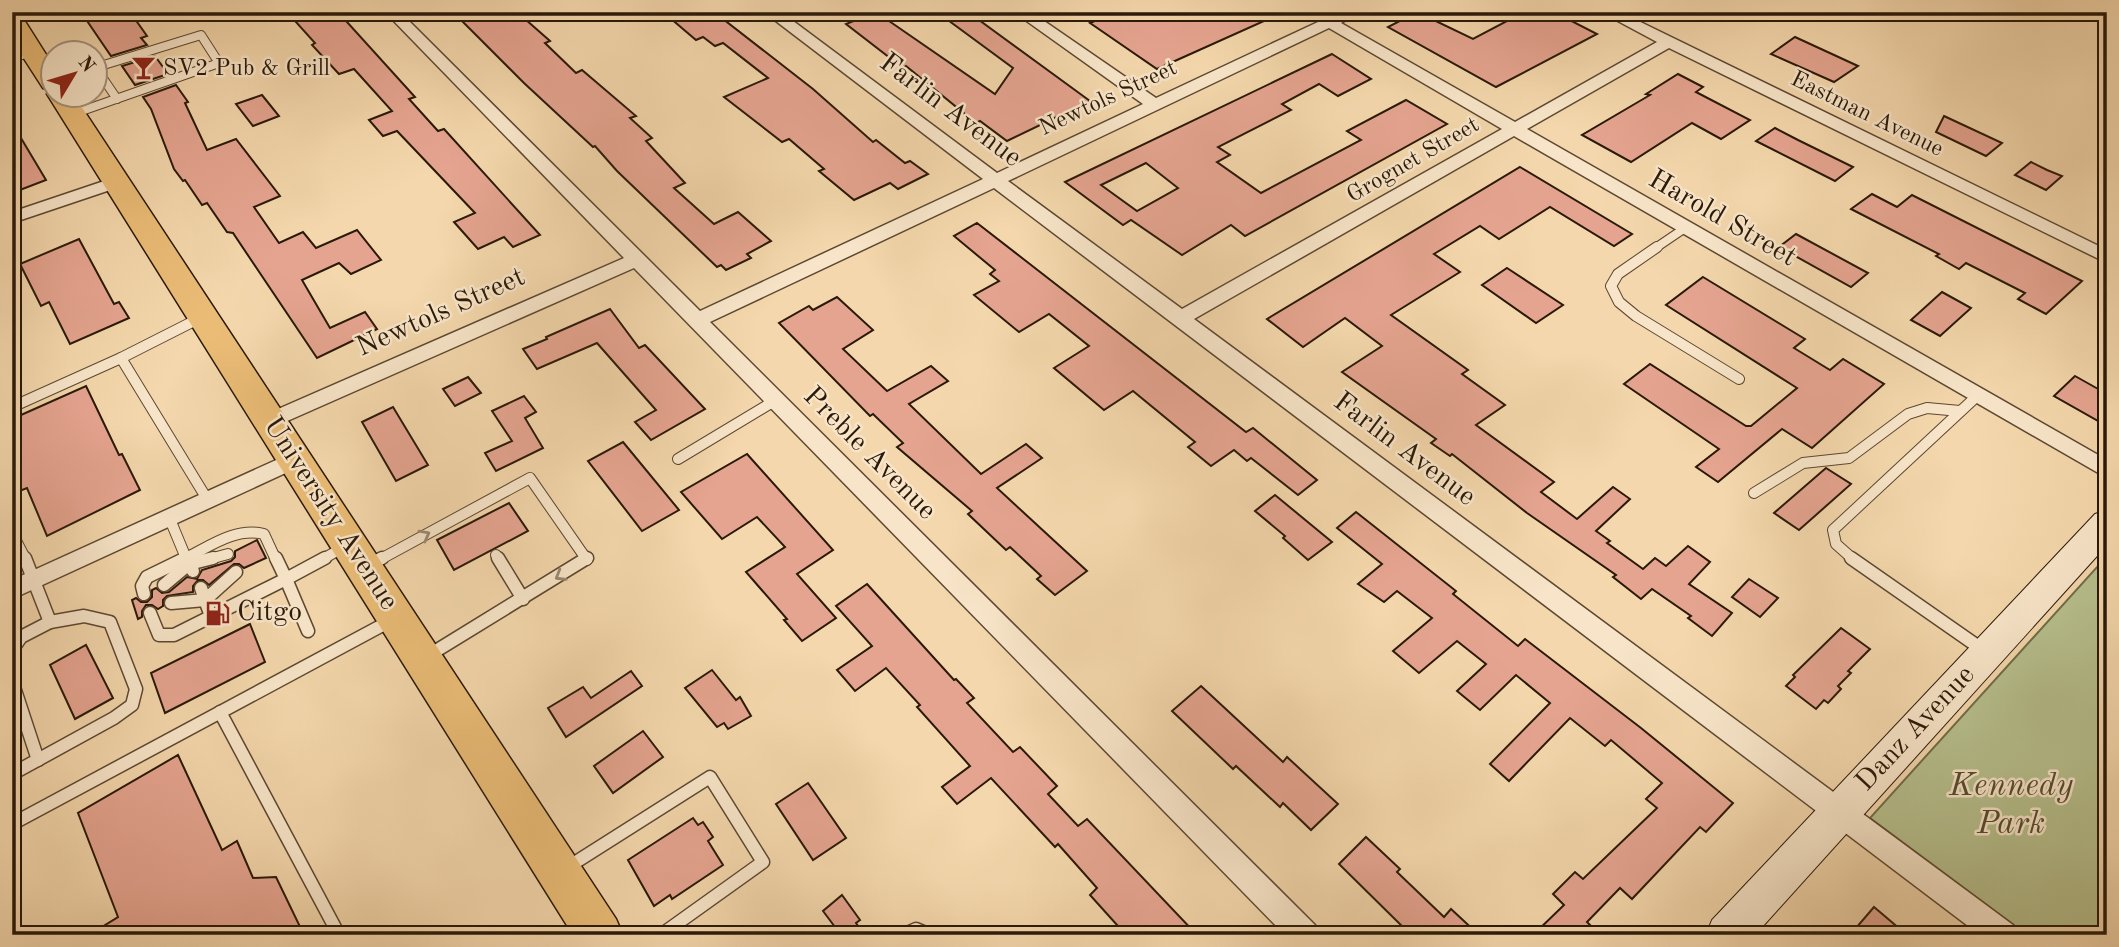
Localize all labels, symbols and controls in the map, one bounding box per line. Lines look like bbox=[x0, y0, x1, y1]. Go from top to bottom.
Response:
north arrow bbox=[38, 38, 108, 108]
street label: Farlin Avenue bbox=[874, 49, 1026, 173]
text: N bbox=[73, 53, 98, 77]
bar icon: SV2 Pub & Grill bbox=[129, 54, 157, 82]
street label: Newtols Street bbox=[1036, 56, 1180, 140]
place label: SV2 Pub & Grill bbox=[163, 57, 330, 80]
street label: Eastman Avenue bbox=[1787, 67, 1947, 161]
street label: Grognet Street bbox=[1343, 113, 1483, 207]
street label: Harold Street bbox=[1643, 166, 1801, 272]
street label: Newtols Street bbox=[352, 263, 530, 363]
street label: Preble Avenue bbox=[797, 382, 941, 526]
street label: Farlin Avenue bbox=[1328, 388, 1480, 512]
street label: University Avenue bbox=[257, 413, 403, 615]
one-way arrow bbox=[418, 530, 430, 543]
one-way arrow bbox=[555, 568, 568, 581]
fuel station icon: Citgo bbox=[203, 599, 231, 627]
place label: Citgo bbox=[237, 599, 302, 627]
street label: Danz Avenue bbox=[1851, 661, 1981, 797]
park label: Kennedy Park bbox=[1948, 770, 2073, 841]

